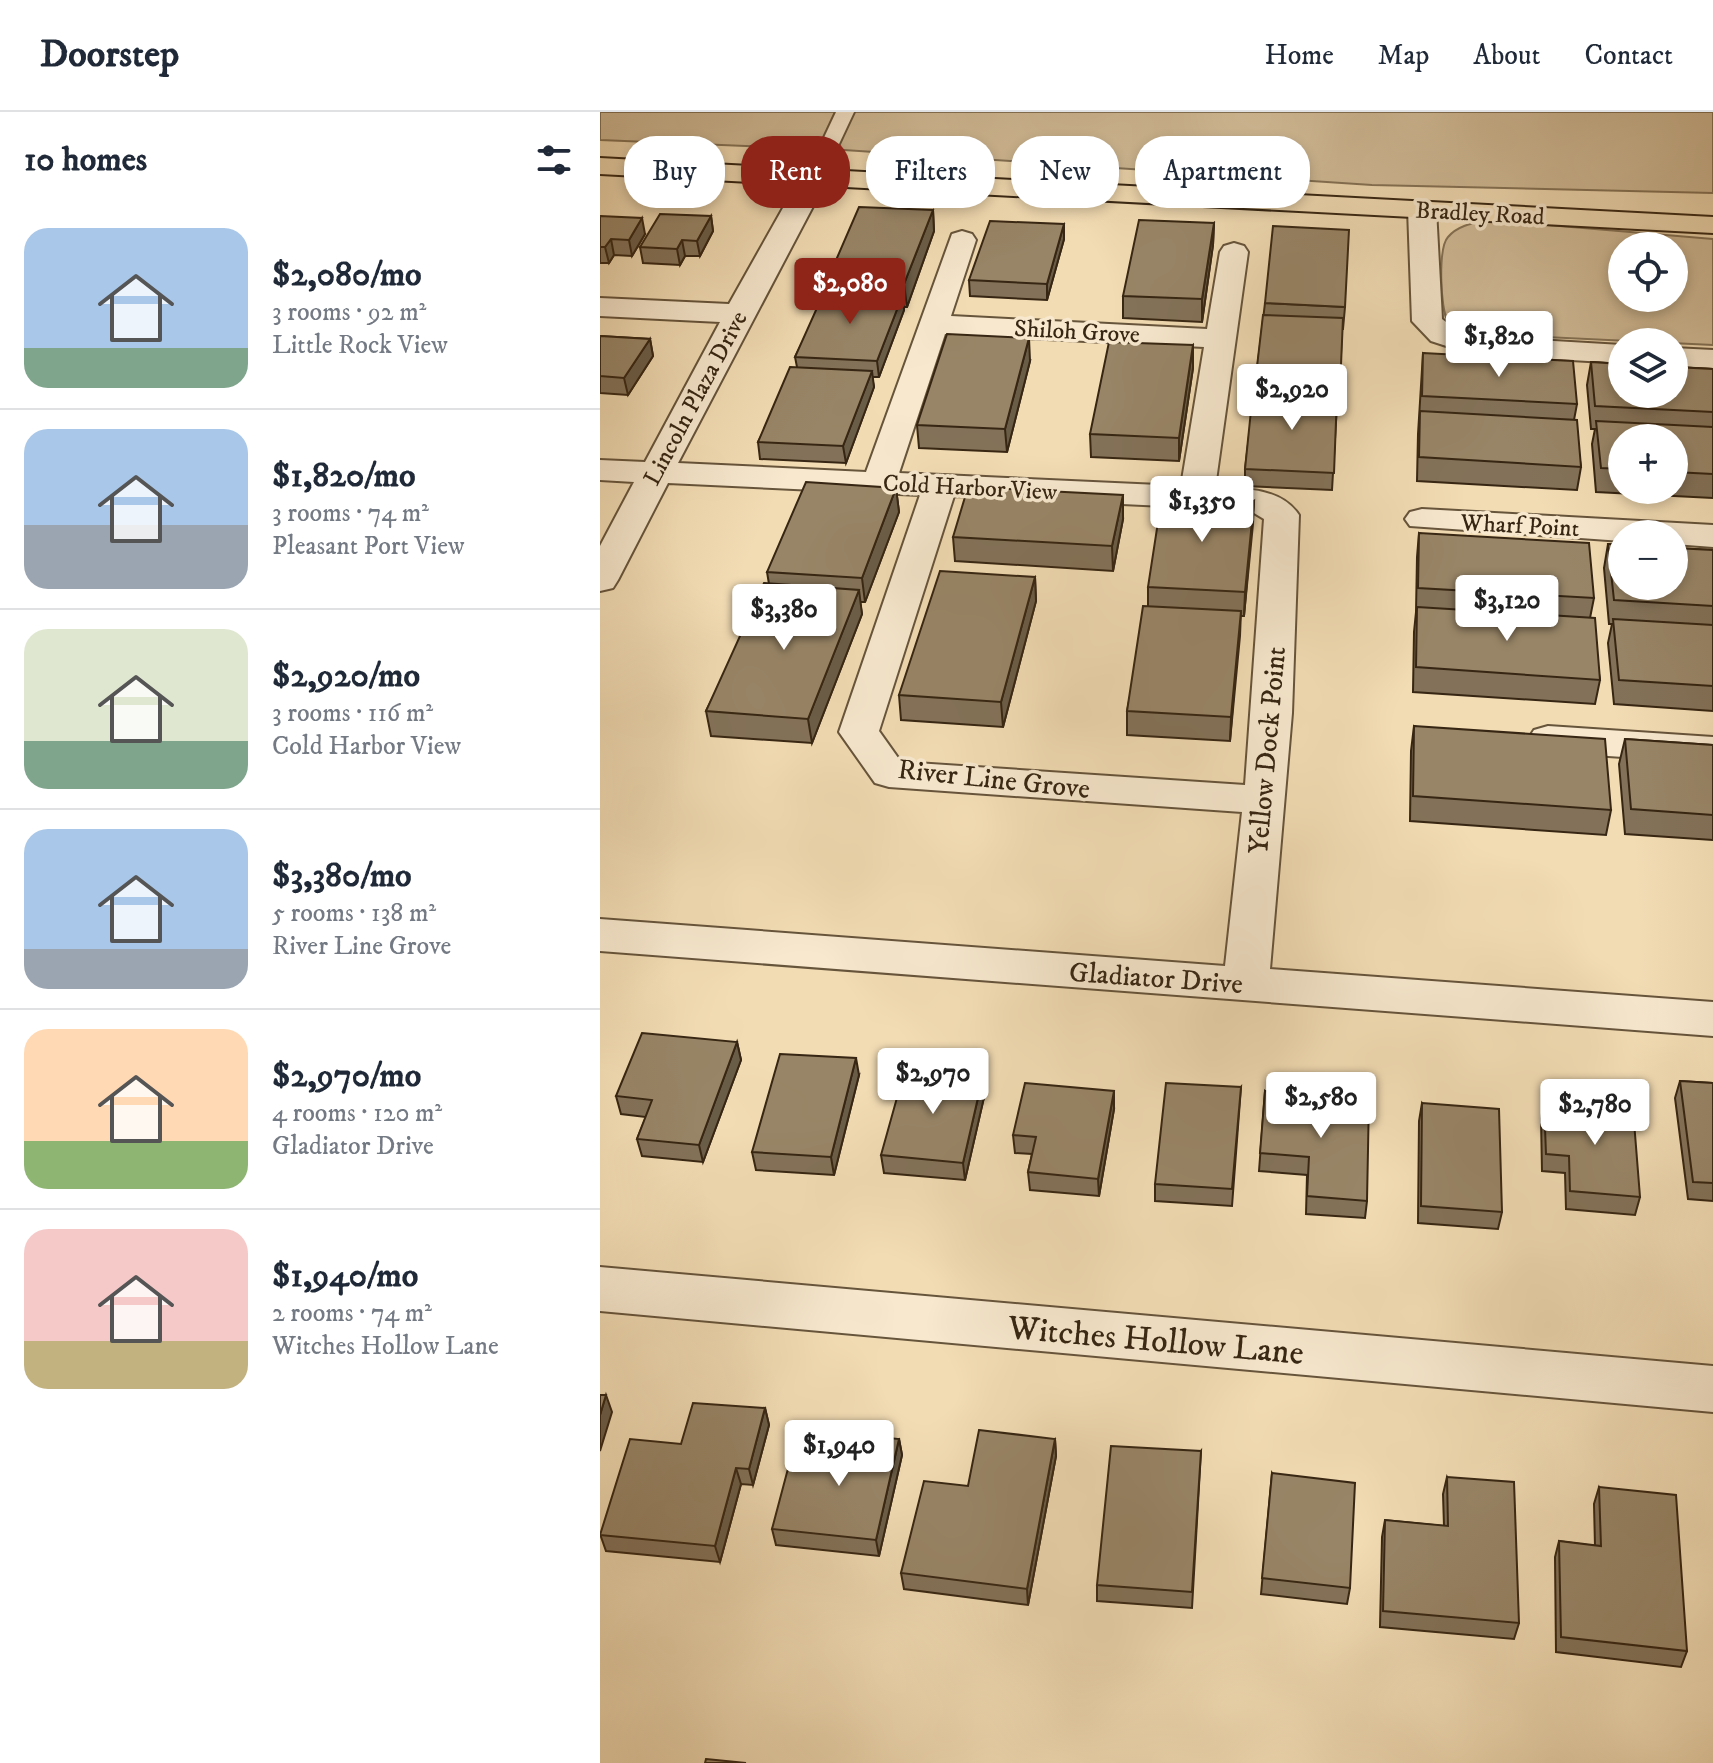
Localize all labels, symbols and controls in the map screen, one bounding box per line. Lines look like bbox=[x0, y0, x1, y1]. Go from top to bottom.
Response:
text: Doorstep bbox=[40, 31, 179, 79]
text: Home bbox=[1265, 38, 1334, 73]
text: Map bbox=[1378, 38, 1429, 73]
text: About bbox=[1473, 38, 1540, 73]
text: Contact bbox=[1584, 38, 1673, 73]
chip: Buy bbox=[624, 136, 725, 208]
chip: Rent bbox=[741, 136, 850, 208]
chip: Filters bbox=[866, 136, 995, 208]
chip: New bbox=[1011, 136, 1119, 208]
chip: Apartment bbox=[1135, 136, 1310, 208]
icon: filters bbox=[532, 138, 576, 182]
text: 10 homes bbox=[24, 139, 147, 181]
street label: Bradley Road bbox=[1415, 196, 1545, 232]
map controls bbox=[1608, 232, 1688, 600]
button: locate bbox=[1608, 232, 1688, 312]
text: $2,080/mo bbox=[272, 254, 422, 296]
pin: $2,080 bbox=[785, 258, 915, 326]
icon: home bbox=[88, 260, 184, 356]
text: $2,080 bbox=[812, 267, 888, 300]
text: 3 rooms · 92 m² bbox=[272, 296, 426, 329]
street label: Lincoln Plaza Drive bbox=[637, 306, 754, 491]
pin: $1,820 bbox=[1434, 311, 1564, 379]
street label: Shiloh Grove bbox=[1013, 314, 1141, 350]
text: $1,820 bbox=[1464, 320, 1534, 353]
button: layers bbox=[1608, 328, 1688, 408]
text: Little Rock View bbox=[272, 329, 448, 362]
pin: $2,920 bbox=[1227, 364, 1357, 432]
text: $2,920 bbox=[1255, 373, 1329, 406]
button: + bbox=[1608, 424, 1688, 504]
text: $1,820/mo bbox=[272, 455, 415, 497]
icon: home bbox=[88, 461, 184, 557]
street label: Cold Harbor View bbox=[882, 468, 1059, 508]
pin: $1,350 bbox=[1137, 476, 1267, 544]
text: $1,350 bbox=[1168, 485, 1236, 518]
text: 3 rooms · 74 m² bbox=[272, 497, 429, 530]
street label: Wharf Point bbox=[1459, 508, 1580, 544]
button: − bbox=[1608, 520, 1688, 600]
text: Pleasant Port View bbox=[272, 530, 465, 563]
pin: $3,120 bbox=[1442, 575, 1572, 643]
pin: $3,380 bbox=[719, 584, 849, 652]
text: $3,120 bbox=[1473, 584, 1541, 617]
text: $3,380 bbox=[750, 593, 818, 626]
street label: Yellow Dock Point bbox=[1241, 645, 1294, 855]
text: $2,920/mo bbox=[272, 655, 420, 697]
icon: home bbox=[88, 661, 184, 757]
text: 3 rooms · 116 m² bbox=[272, 697, 433, 730]
text: Cold Harbor View bbox=[272, 730, 461, 763]
street label: River Line Grove bbox=[896, 752, 1092, 807]
text: $3,380/mo bbox=[272, 855, 412, 897]
icon: home bbox=[88, 861, 184, 957]
text: 5 rooms · 138 m² bbox=[272, 897, 436, 930]
text: River Line Grove bbox=[272, 930, 451, 963]
street label: Gladiator Drive bbox=[1068, 955, 1244, 1002]
pin: $2,970 bbox=[868, 1048, 998, 1116]
text: $2,970/mo bbox=[272, 1055, 421, 1097]
text: $2,970 bbox=[896, 1057, 970, 1090]
icon: home bbox=[88, 1061, 184, 1157]
pin: $2,580 bbox=[1256, 1072, 1386, 1140]
pin: $2,780 bbox=[1530, 1079, 1660, 1147]
text: $2,580 bbox=[1284, 1081, 1358, 1114]
text: $2,780 bbox=[1558, 1088, 1632, 1121]
text: 4 rooms · 120 m² bbox=[272, 1097, 442, 1130]
text: Gladiator Drive bbox=[272, 1130, 434, 1163]
text: $1,940/mo bbox=[272, 1255, 418, 1297]
icon: home bbox=[88, 1261, 184, 1357]
text: 2 rooms · 74 m² bbox=[272, 1297, 432, 1330]
street label: Witches Hollow Lane bbox=[1005, 1307, 1305, 1375]
text: Witches Hollow Lane bbox=[272, 1330, 499, 1363]
pin: $1,940 bbox=[774, 1420, 904, 1488]
text: $1,940 bbox=[803, 1429, 875, 1462]

